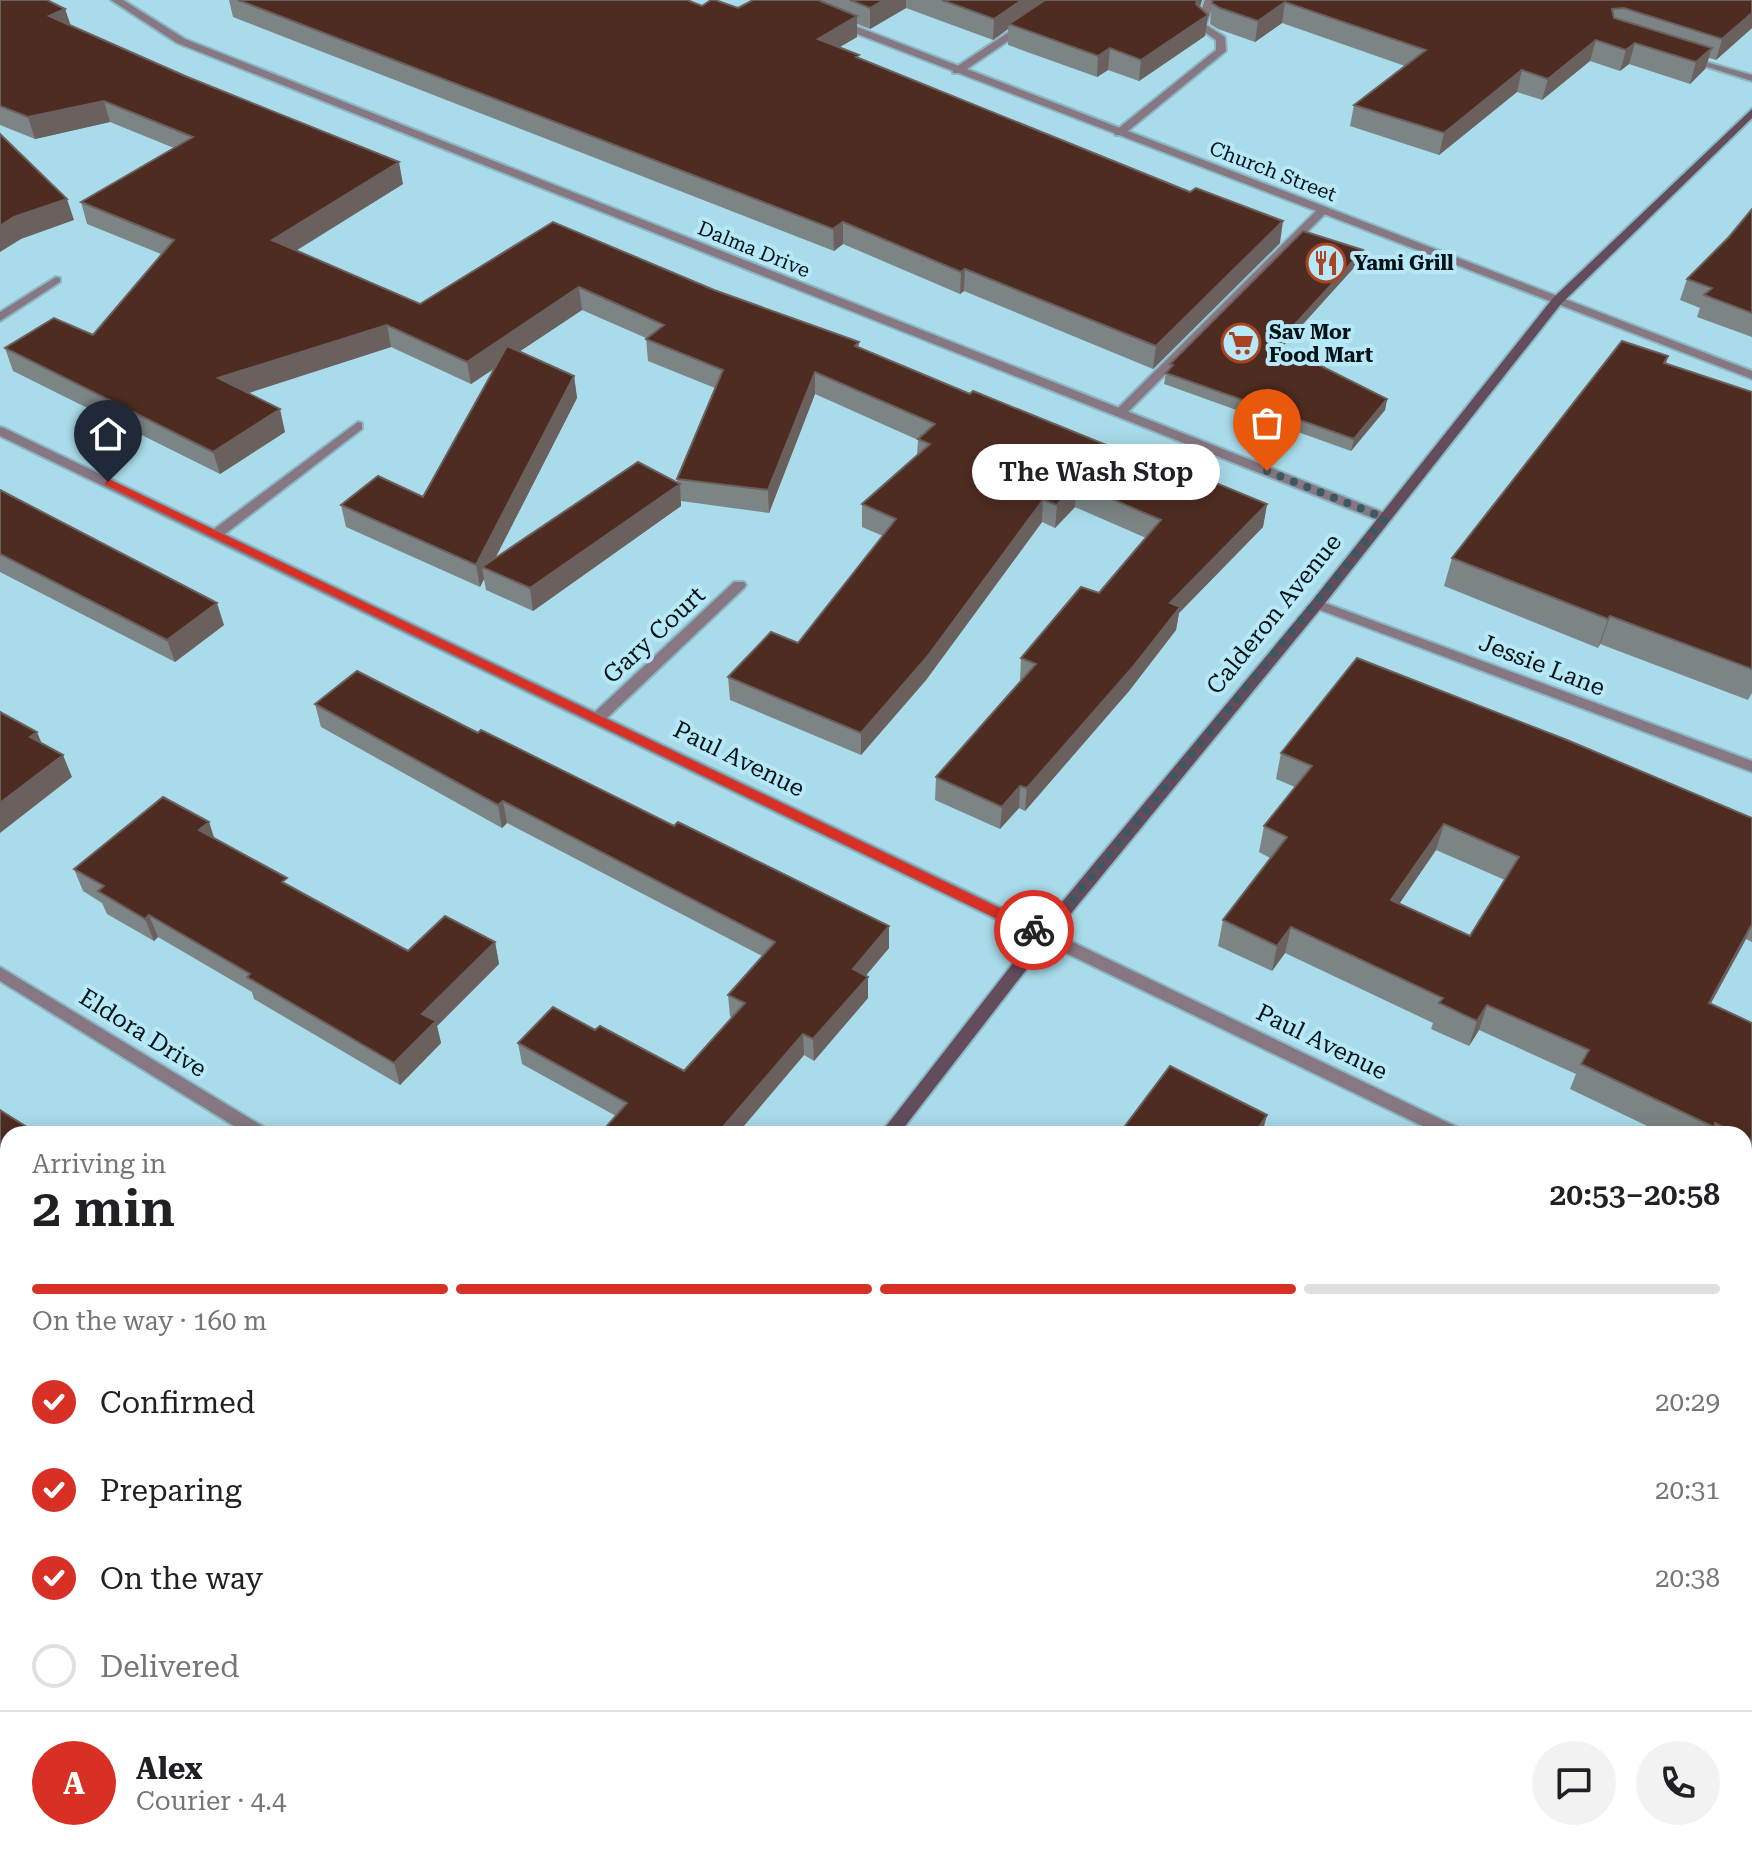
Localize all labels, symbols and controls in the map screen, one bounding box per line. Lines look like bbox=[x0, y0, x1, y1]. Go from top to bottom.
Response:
street label: Church Street bbox=[1206, 136, 1340, 206]
street label: Dalma Drive bbox=[694, 216, 814, 282]
restaurant icon: Yami Grill bbox=[1305, 242, 1347, 284]
place label: Yami Grill bbox=[1354, 251, 1454, 275]
place label: Sav Mor Food Mart bbox=[1269, 320, 1373, 367]
supermarket icon: Sav Mor Food Mart bbox=[1220, 322, 1262, 364]
pin bbox=[1233, 389, 1301, 471]
pin bbox=[74, 400, 142, 482]
icon: bag bbox=[1245, 401, 1289, 445]
icon: home bbox=[86, 412, 130, 456]
callout: The Wash Stop bbox=[971, 443, 1219, 499]
text: The Wash Stop bbox=[999, 457, 1193, 487]
street label: Calderon Avenue bbox=[1201, 528, 1347, 700]
street label: Gary Court bbox=[597, 581, 711, 689]
street label: Jessie Lane bbox=[1475, 628, 1609, 702]
street label: Paul Avenue bbox=[669, 715, 809, 803]
courier bbox=[994, 890, 1074, 970]
icon: bike bbox=[1012, 908, 1056, 952]
street label: Eldora Drive bbox=[74, 983, 212, 1083]
street label: Paul Avenue bbox=[1252, 998, 1392, 1086]
text: Arriving in bbox=[32, 1149, 166, 1179]
text: 20:53–20:58 bbox=[1550, 1177, 1720, 1212]
text: 2 min bbox=[32, 1178, 175, 1239]
text: On the way · 160 m bbox=[32, 1306, 267, 1336]
icon: check bbox=[32, 1380, 76, 1424]
text: Confirmed bbox=[100, 1385, 255, 1420]
text: 20:29 bbox=[1655, 1387, 1720, 1417]
icon: check bbox=[32, 1468, 76, 1512]
text: Preparing bbox=[100, 1473, 242, 1508]
text: 20:31 bbox=[1655, 1475, 1720, 1505]
icon: check bbox=[32, 1556, 76, 1600]
text: On the way bbox=[100, 1561, 263, 1596]
text: 20:38 bbox=[1655, 1563, 1720, 1593]
text: Delivered bbox=[100, 1649, 239, 1684]
button: chat bbox=[1532, 1741, 1616, 1825]
button: phone bbox=[1636, 1741, 1720, 1825]
text: Alex bbox=[136, 1751, 203, 1786]
text: A bbox=[63, 1766, 85, 1801]
text: Courier · 4.4 bbox=[136, 1786, 286, 1816]

